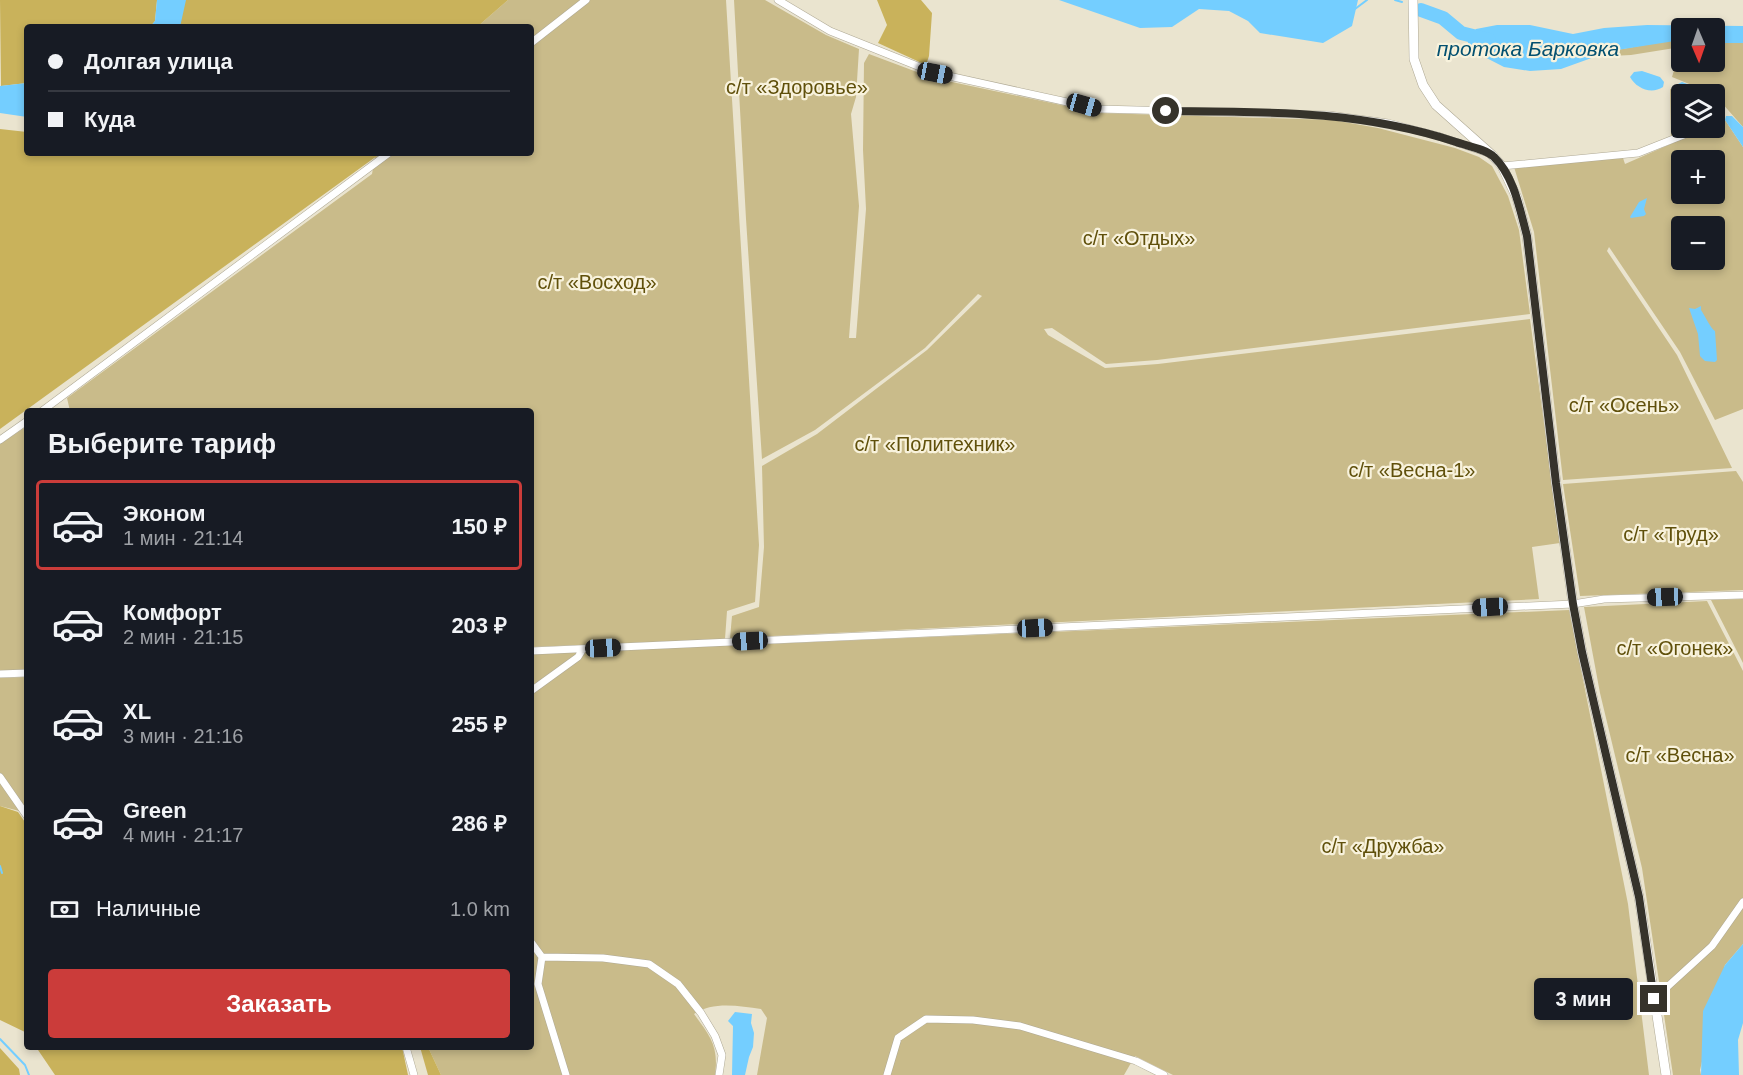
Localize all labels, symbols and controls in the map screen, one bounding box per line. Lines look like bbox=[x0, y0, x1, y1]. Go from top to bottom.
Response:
north arrow bbox=[1671, 18, 1725, 72]
map controls bbox=[1671, 18, 1725, 270]
water label: протока Барковка bbox=[1437, 37, 1619, 60]
text: Долгая улица bbox=[84, 49, 233, 74]
car bbox=[916, 61, 954, 85]
park label: с/т «Здоровье» bbox=[726, 76, 868, 98]
button: layers bbox=[1671, 84, 1725, 138]
car bbox=[1064, 91, 1104, 119]
route start bbox=[1152, 97, 1179, 124]
text: Куда bbox=[84, 107, 135, 132]
button: + bbox=[1671, 150, 1725, 204]
button: − bbox=[1671, 216, 1725, 270]
park label: с/т «Отдых» bbox=[1083, 227, 1195, 249]
park label: с/т «Восход» bbox=[537, 271, 657, 293]
park label: с/т «Осень» bbox=[1569, 394, 1679, 416]
text: Выберите тариф bbox=[48, 429, 276, 459]
park label: с/т «Политехник» bbox=[854, 433, 1016, 455]
park label: с/т «Весна-1» bbox=[1349, 459, 1475, 481]
icon: car bbox=[51, 498, 105, 552]
text: Эконом bbox=[123, 501, 206, 526]
text: 150 ₽ bbox=[451, 514, 507, 539]
park label: с/т «Труд» bbox=[1623, 523, 1719, 545]
text: 1 мин · 21:14 bbox=[123, 527, 243, 549]
car bbox=[1647, 587, 1683, 607]
icon: car bbox=[51, 597, 105, 651]
car bbox=[1472, 597, 1508, 617]
text: Комфорт bbox=[123, 600, 222, 625]
text: 203 ₽ bbox=[451, 613, 507, 638]
car bbox=[1017, 618, 1053, 638]
text: 2 мин · 21:15 bbox=[123, 626, 243, 648]
car bbox=[732, 631, 768, 651]
park label: с/т «Огонек» bbox=[1617, 637, 1733, 659]
car bbox=[585, 638, 621, 658]
icon: car bbox=[51, 696, 105, 750]
text: XL bbox=[123, 699, 151, 724]
text: 255 ₽ bbox=[451, 712, 507, 737]
text: 3 мин · 21:16 bbox=[123, 725, 243, 747]
park label: с/т «Весна» bbox=[1625, 744, 1735, 766]
icon: car bbox=[51, 795, 105, 849]
text: Green bbox=[123, 798, 187, 823]
text: 286 ₽ bbox=[451, 811, 507, 836]
text: 4 мин · 21:17 bbox=[123, 824, 243, 846]
park label: с/т «Дружба» bbox=[1322, 835, 1444, 857]
icon: cash bbox=[48, 893, 81, 926]
text: Наличные bbox=[96, 896, 201, 921]
text: 1.0 km bbox=[450, 898, 510, 920]
button: Заказать bbox=[48, 969, 510, 1038]
callout: 3 мин bbox=[1534, 978, 1633, 1020]
route end bbox=[1640, 985, 1667, 1012]
text: 3 мин bbox=[1556, 988, 1611, 1010]

